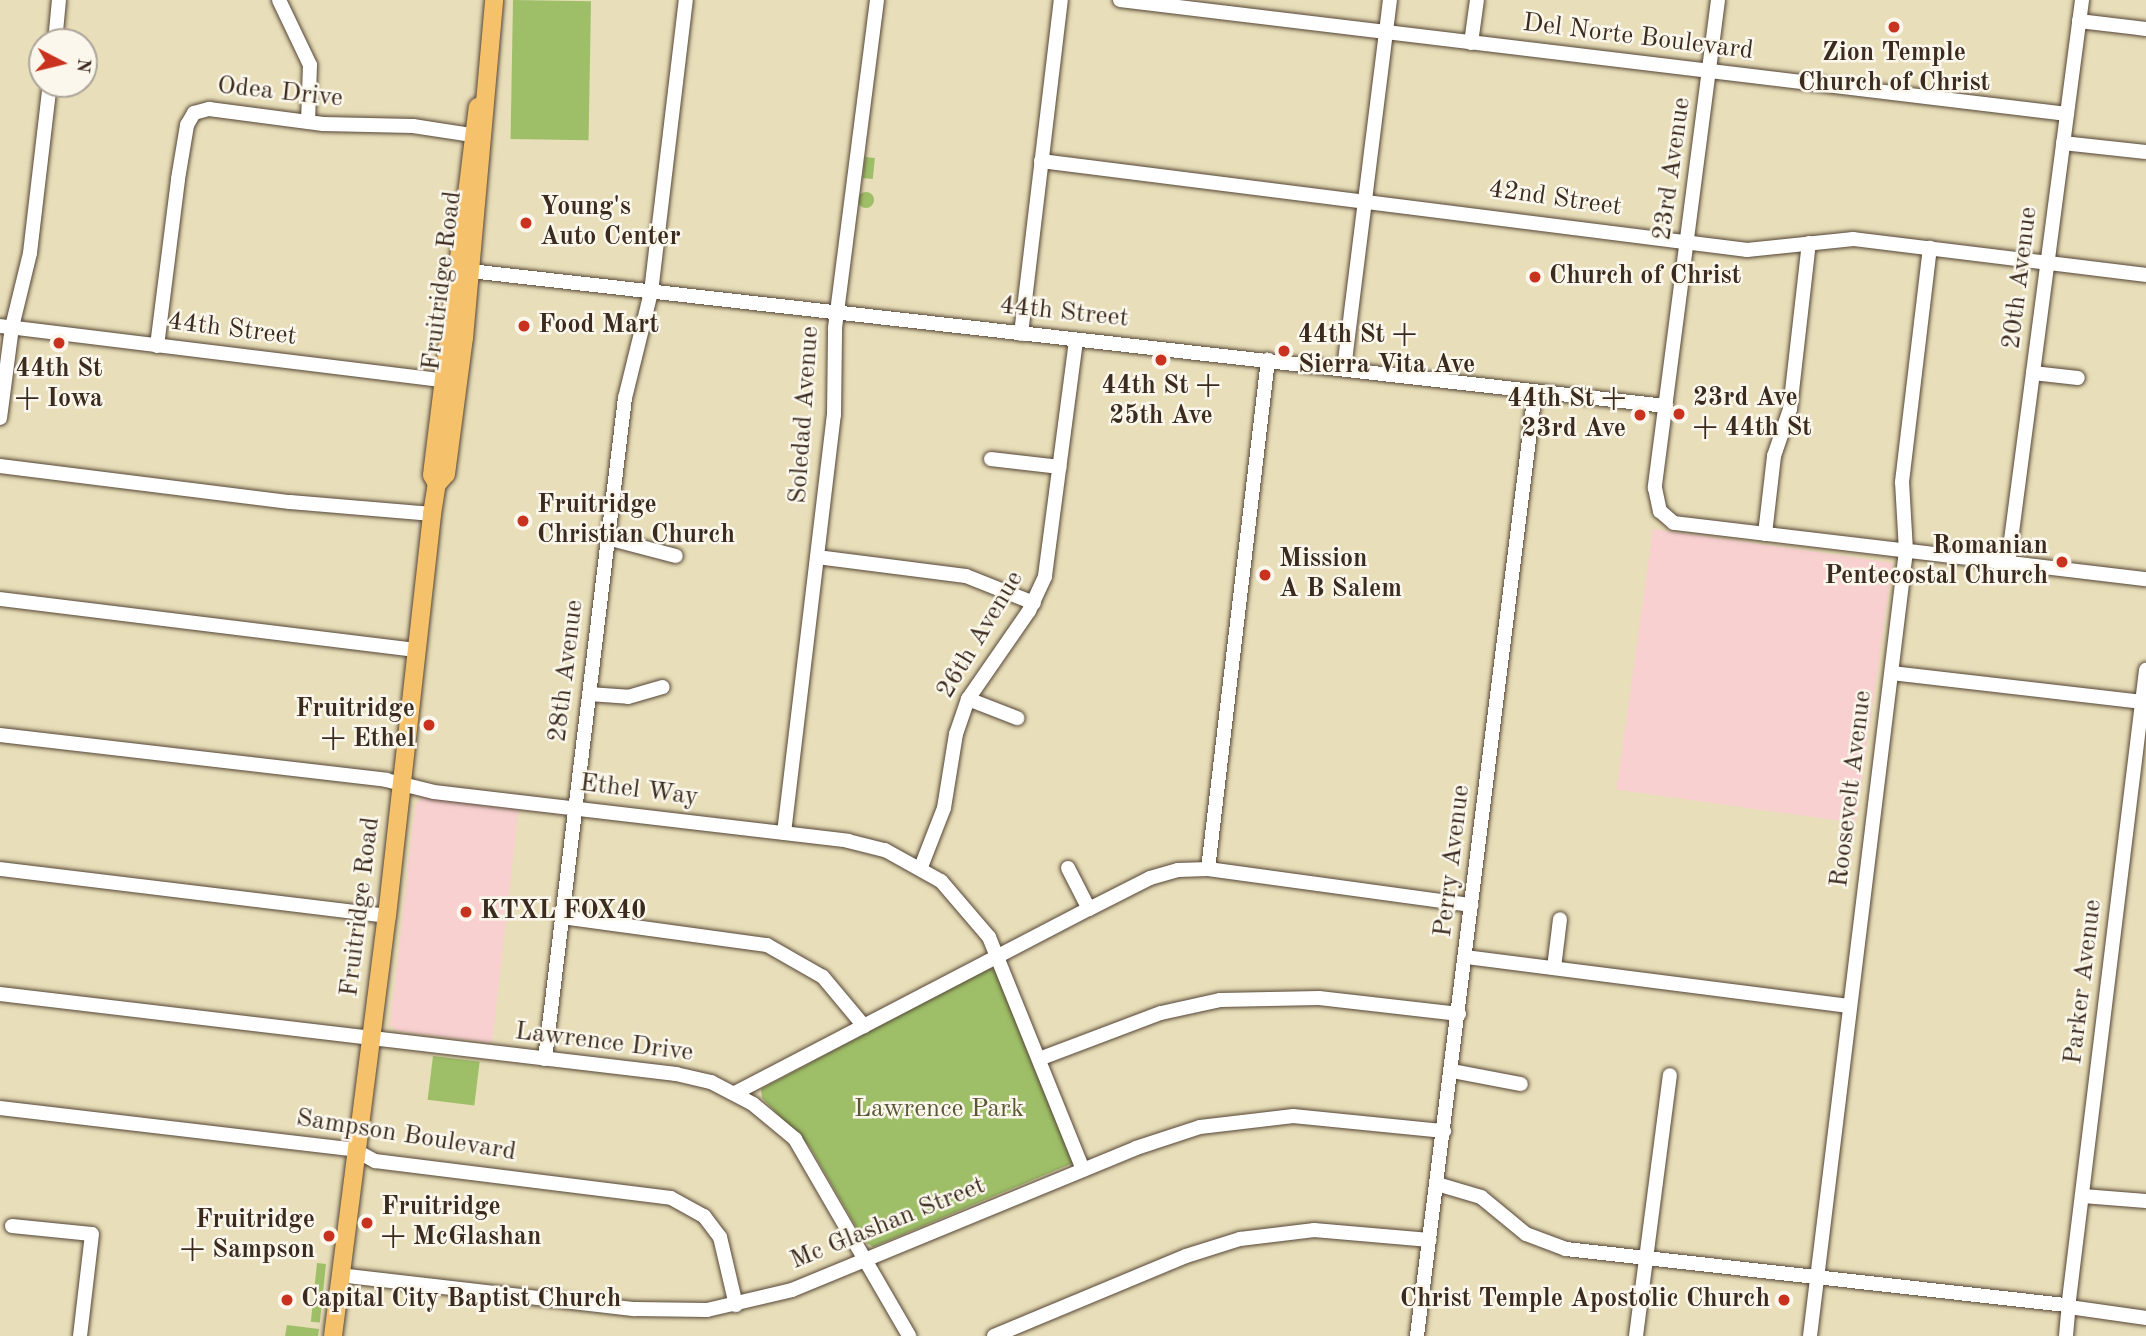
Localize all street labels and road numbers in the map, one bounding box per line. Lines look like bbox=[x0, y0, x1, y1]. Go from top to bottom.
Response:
street label: Del Norte Boulevard bbox=[1521, 8, 1755, 68]
street label: Odea Drive bbox=[216, 71, 344, 115]
street label: 23rd Avenue bbox=[1648, 95, 1698, 243]
street label: 42nd Street bbox=[1487, 174, 1623, 224]
street label: Fruitridge Road bbox=[417, 189, 469, 373]
street label: 20th Avenue bbox=[1997, 205, 2045, 351]
street label: 44th Street bbox=[998, 291, 1130, 335]
street label: 44th Street bbox=[166, 307, 298, 353]
street label: Soledad Avenue bbox=[783, 325, 827, 505]
street label: 26th Avenue bbox=[931, 566, 1031, 704]
street label: 28th Avenue bbox=[543, 598, 591, 744]
street label: Roosevelt Avenue bbox=[1824, 689, 1880, 889]
street label: Ethel Way bbox=[578, 768, 700, 814]
street label: Perry Avenue bbox=[1428, 783, 1478, 939]
street label: Fruitridge Road bbox=[335, 815, 387, 999]
street label: Parker Avenue bbox=[2058, 898, 2110, 1066]
street label: Lawrence Drive bbox=[513, 1017, 695, 1069]
street label: Sampson Boulevard bbox=[294, 1103, 518, 1169]
street label: Mc Glashan Street bbox=[786, 1171, 990, 1277]

